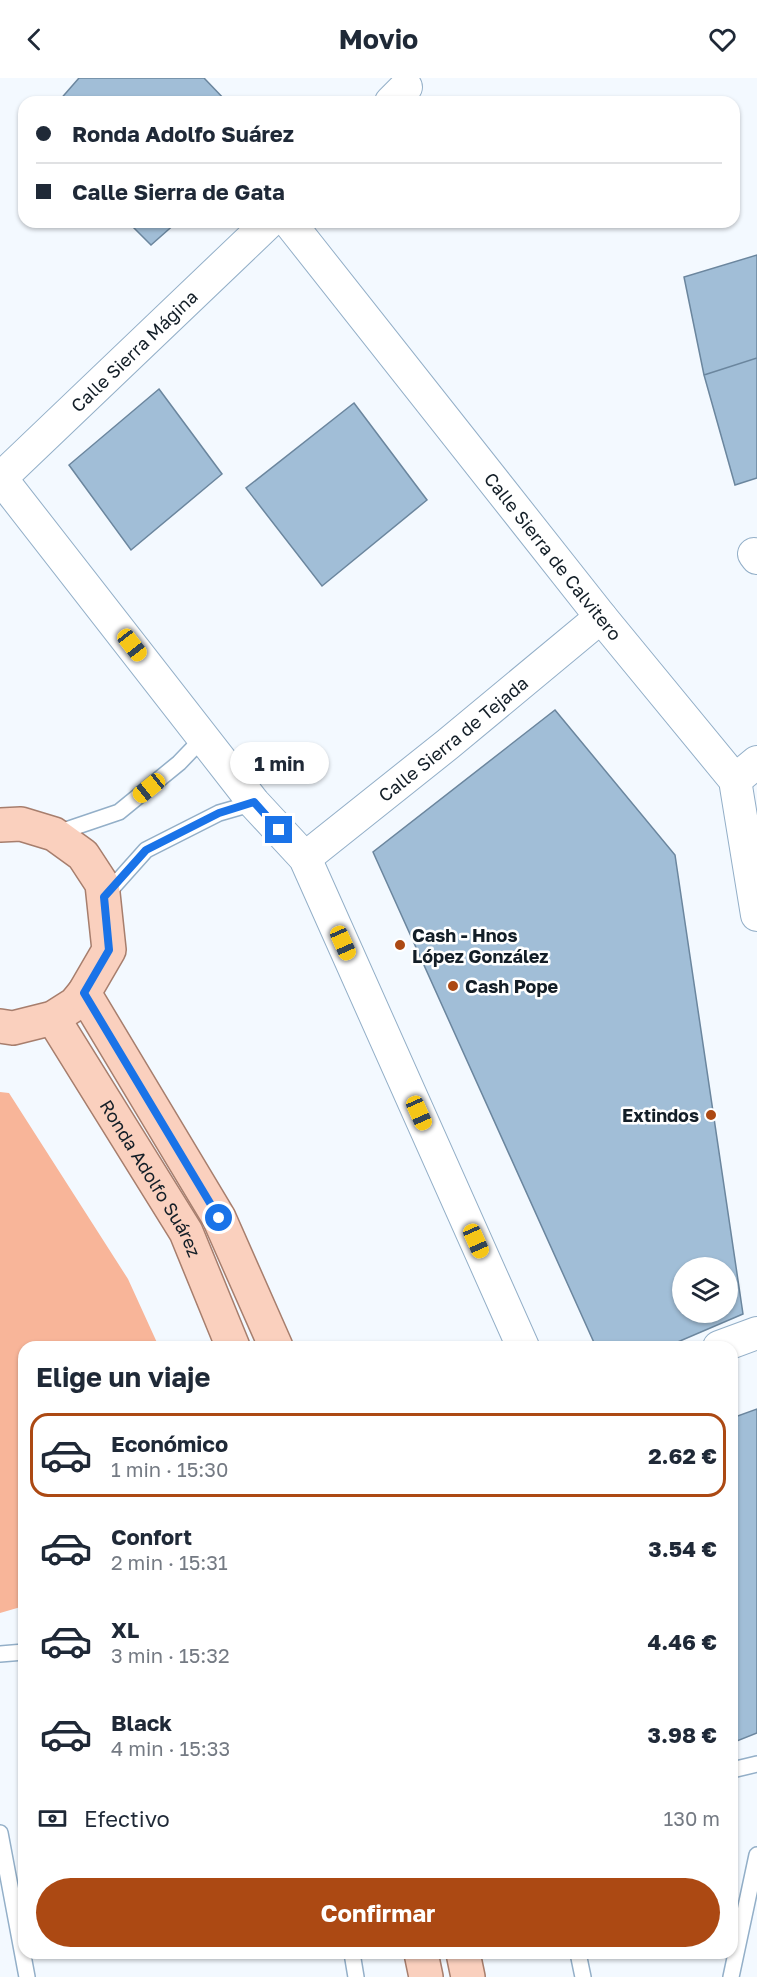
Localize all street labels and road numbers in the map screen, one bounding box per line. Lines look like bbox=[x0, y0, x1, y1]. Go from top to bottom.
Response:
street label: Calle Sierra Mágina bbox=[66, 285, 202, 417]
street label: Calle Sierra de Calvitero bbox=[480, 468, 626, 645]
street label: Calle Sierra de Tejada bbox=[374, 671, 532, 806]
street label: Ronda Adolfo Suárez bbox=[95, 1096, 206, 1260]

